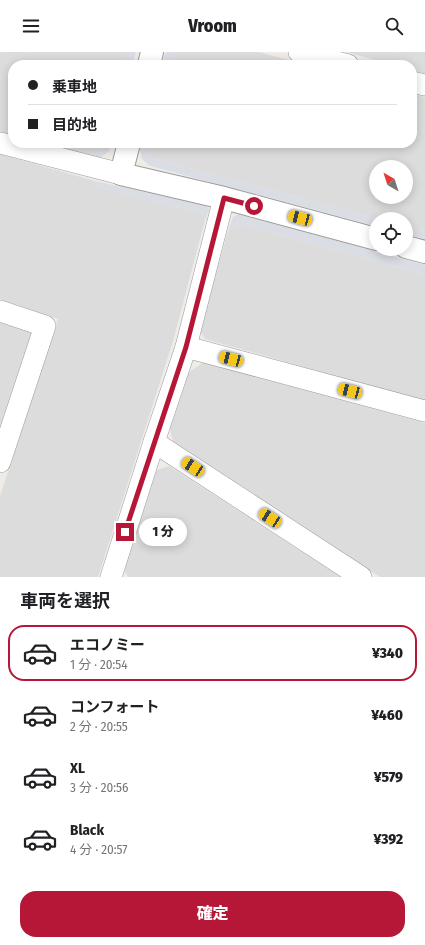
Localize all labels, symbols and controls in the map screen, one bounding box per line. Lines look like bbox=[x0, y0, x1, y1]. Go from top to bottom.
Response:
icon: menu bbox=[20, 15, 42, 37]
text: Vroom bbox=[188, 15, 237, 37]
icon: search bbox=[383, 15, 405, 37]
text: 乗車地 bbox=[52, 78, 97, 96]
text: 目的地 bbox=[52, 116, 97, 134]
north arrow bbox=[369, 160, 413, 204]
map controls bbox=[369, 160, 413, 256]
route start bbox=[245, 197, 263, 215]
car bbox=[287, 209, 313, 227]
button: locate bbox=[369, 212, 413, 256]
car bbox=[218, 350, 244, 368]
car bbox=[337, 382, 363, 400]
car bbox=[180, 455, 206, 479]
car bbox=[257, 506, 283, 530]
callout: 1 分 bbox=[139, 518, 187, 546]
route end bbox=[116, 523, 134, 541]
text: 1 分 bbox=[152, 524, 174, 539]
text: 車両を選択 bbox=[20, 590, 110, 612]
icon: car bbox=[22, 635, 58, 671]
text: エコノミー bbox=[70, 636, 145, 654]
text: ¥340 bbox=[372, 644, 403, 662]
text: 1 分 · 20:54 bbox=[70, 657, 128, 672]
icon: car bbox=[22, 697, 58, 733]
text: コンフォート bbox=[70, 698, 160, 716]
text: ¥460 bbox=[371, 706, 403, 724]
text: 2 分 · 20:55 bbox=[70, 719, 128, 734]
icon: car bbox=[22, 759, 58, 795]
text: XL bbox=[70, 759, 85, 777]
text: ¥579 bbox=[374, 768, 403, 786]
text: 3 分 · 20:56 bbox=[70, 780, 129, 795]
icon: car bbox=[22, 821, 58, 857]
text: Black bbox=[70, 821, 104, 839]
text: ¥392 bbox=[373, 830, 403, 848]
text: 4 分 · 20:57 bbox=[70, 842, 128, 857]
button: 確定 bbox=[20, 891, 405, 937]

